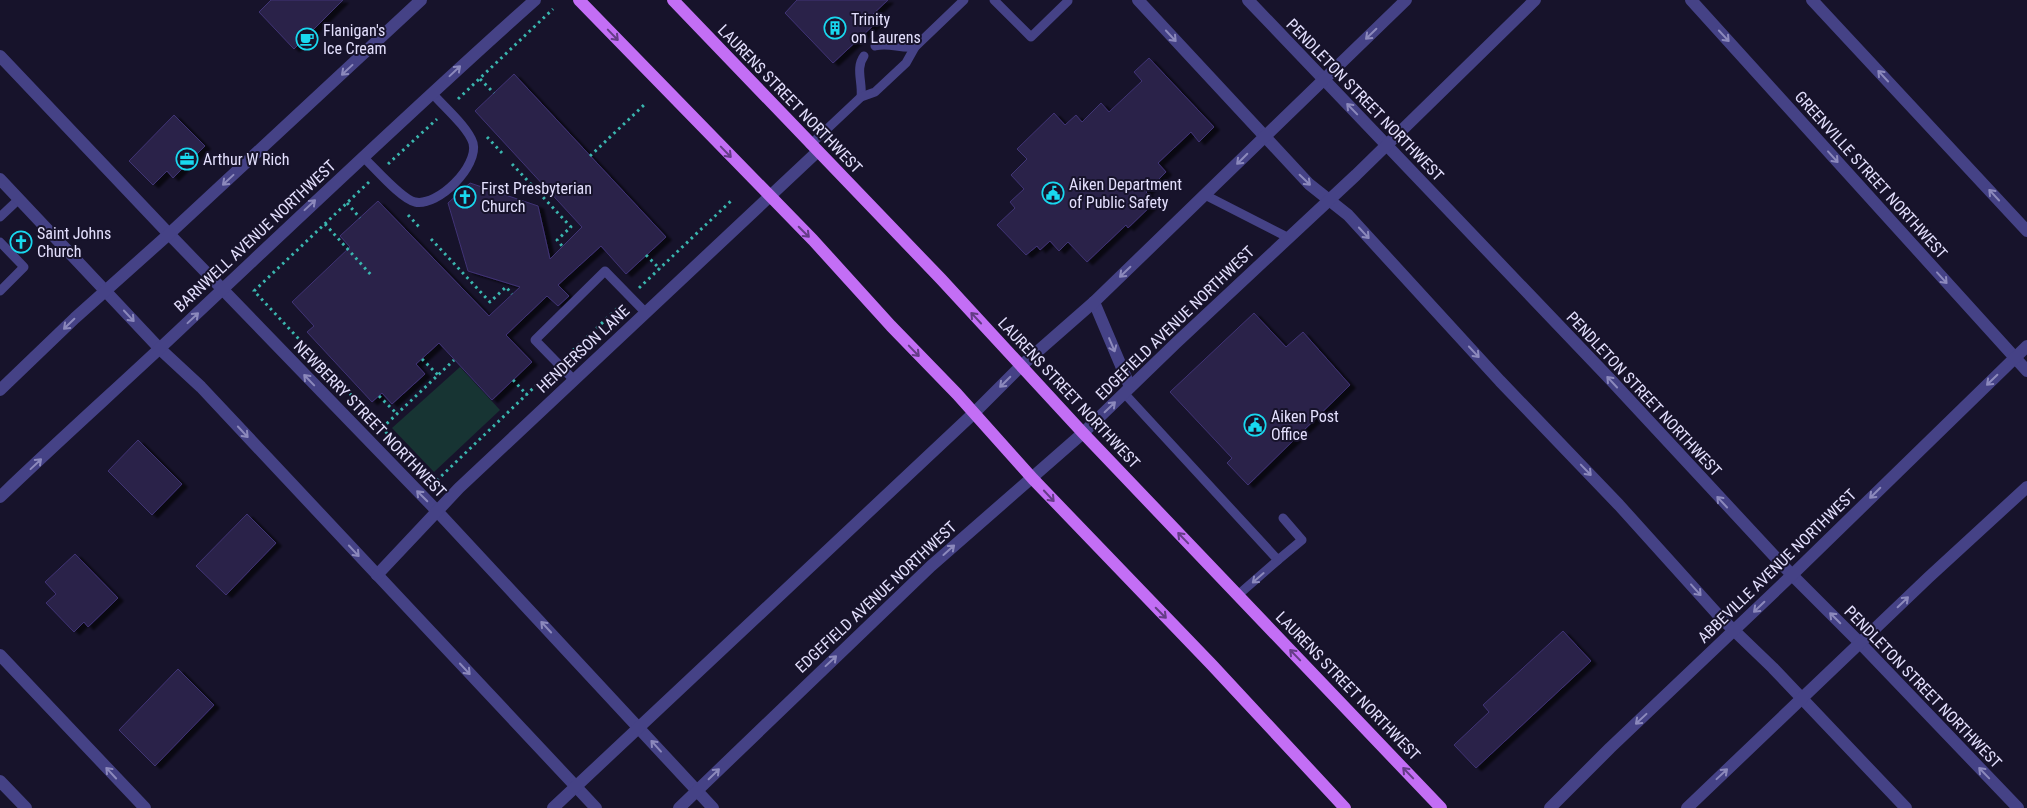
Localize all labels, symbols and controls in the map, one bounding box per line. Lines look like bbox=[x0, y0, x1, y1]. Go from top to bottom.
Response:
place label: Trinity on Laurens bbox=[851, 10, 921, 47]
street label: PENDLETON STREET NORTHWEST bbox=[1282, 15, 1448, 185]
building icon: Trinity on Laurens bbox=[823, 16, 847, 40]
place label: Flanigan's Ice Cream bbox=[323, 21, 387, 58]
street label: LAURENS STREET NORTHWEST bbox=[714, 21, 866, 177]
cafe icon: Flanigan's Ice Cream bbox=[295, 27, 319, 51]
one-way arrow bbox=[1365, 28, 1377, 40]
one-way arrow bbox=[607, 29, 619, 41]
one-way arrow bbox=[1165, 29, 1176, 42]
one-way arrow bbox=[1719, 29, 1730, 42]
one-way arrow bbox=[341, 64, 354, 76]
one-way arrow bbox=[449, 65, 462, 77]
one-way arrow bbox=[1877, 70, 1889, 83]
street label: GREENVILLE STREET NORTHWEST bbox=[1791, 87, 1951, 263]
one-way arrow bbox=[1346, 103, 1358, 115]
one-way arrow bbox=[720, 145, 732, 158]
office icon: Arthur W Rich bbox=[175, 147, 199, 171]
place label: Arthur W Rich bbox=[203, 150, 289, 169]
one-way arrow bbox=[1827, 150, 1839, 163]
one-way arrow bbox=[1236, 153, 1248, 165]
street label: BARNWELL AVENUE NORTHWEST bbox=[170, 156, 340, 316]
one-way arrow bbox=[222, 174, 235, 186]
one-way arrow bbox=[1299, 174, 1312, 186]
place label: Aiken Department of Public Safety bbox=[1069, 175, 1182, 212]
place label: First Presbyterian Church bbox=[481, 179, 592, 216]
public building icon: Aiken Department of Public Safety bbox=[1041, 181, 1065, 205]
church icon: First Presbyterian Church bbox=[453, 185, 477, 209]
one-way arrow bbox=[1988, 189, 2000, 202]
one-way arrow bbox=[304, 199, 317, 211]
place label: Saint Johns Church bbox=[37, 224, 111, 261]
one-way arrow bbox=[798, 225, 810, 238]
one-way arrow bbox=[1358, 227, 1370, 239]
church icon: Saint Johns Church bbox=[9, 230, 33, 254]
street label: EDGEFIELD AVENUE NORTHWEST bbox=[1092, 242, 1258, 404]
one-way arrow bbox=[1119, 266, 1132, 278]
one-way arrow bbox=[1936, 271, 1947, 284]
street label: HENDERSON LANE bbox=[533, 301, 633, 397]
street label: PENDLETON STREET NORTHWEST bbox=[1563, 308, 1725, 480]
one-way arrow bbox=[123, 310, 135, 322]
one-way arrow bbox=[970, 311, 982, 324]
one-way arrow bbox=[187, 312, 199, 324]
street label: LAURENS STREET NORTHWEST bbox=[994, 314, 1144, 472]
one-way arrow bbox=[62, 318, 75, 330]
street label: NEWBERRY STREET NORTHWEST bbox=[290, 337, 450, 501]
one-way arrow bbox=[1108, 337, 1118, 352]
one-way arrow bbox=[908, 345, 921, 357]
one-way arrow bbox=[1468, 346, 1480, 359]
one-way arrow bbox=[303, 373, 315, 386]
one-way arrow bbox=[1985, 374, 1998, 386]
one-way arrow bbox=[999, 376, 1012, 388]
one-way arrow bbox=[1606, 376, 1618, 389]
one-way arrow bbox=[1104, 401, 1116, 413]
place label: Aiken Post Office bbox=[1271, 407, 1339, 444]
public building icon: Aiken Post Office bbox=[1243, 413, 1267, 437]
one-way arrow bbox=[237, 426, 249, 439]
one-way arrow bbox=[29, 458, 42, 470]
one-way arrow bbox=[1580, 464, 1592, 477]
street label: ABBEVILLE AVENUE NORTHWEST bbox=[1694, 485, 1860, 647]
one-way arrow bbox=[1869, 487, 1881, 499]
one-way arrow bbox=[1043, 489, 1055, 502]
one-way arrow bbox=[416, 490, 429, 502]
one-way arrow bbox=[1716, 495, 1728, 508]
street label: EDGEFIELD AVENUE NORTHWEST bbox=[792, 517, 960, 677]
one-way arrow bbox=[1177, 532, 1189, 544]
one-way arrow bbox=[348, 544, 360, 557]
one-way arrow bbox=[943, 544, 956, 556]
one-way arrow bbox=[1251, 572, 1264, 583]
one-way arrow bbox=[1690, 584, 1702, 597]
one-way arrow bbox=[1897, 596, 1910, 608]
one-way arrow bbox=[1753, 601, 1766, 613]
street label: PENDLETON STREET NORTHWEST bbox=[1840, 602, 2006, 772]
one-way arrow bbox=[1154, 607, 1166, 619]
street label: LAURENS STREET NORTHWEST bbox=[1272, 608, 1424, 764]
one-way arrow bbox=[1829, 612, 1842, 624]
one-way arrow bbox=[540, 621, 552, 634]
one-way arrow bbox=[1289, 649, 1301, 662]
one-way arrow bbox=[824, 655, 837, 667]
one-way arrow bbox=[459, 663, 471, 676]
one-way arrow bbox=[1635, 713, 1648, 725]
one-way arrow bbox=[651, 740, 662, 753]
one-way arrow bbox=[105, 766, 117, 779]
one-way arrow bbox=[1402, 766, 1414, 779]
one-way arrow bbox=[1978, 767, 1990, 780]
one-way arrow bbox=[708, 768, 720, 780]
one-way arrow bbox=[1716, 768, 1729, 780]

